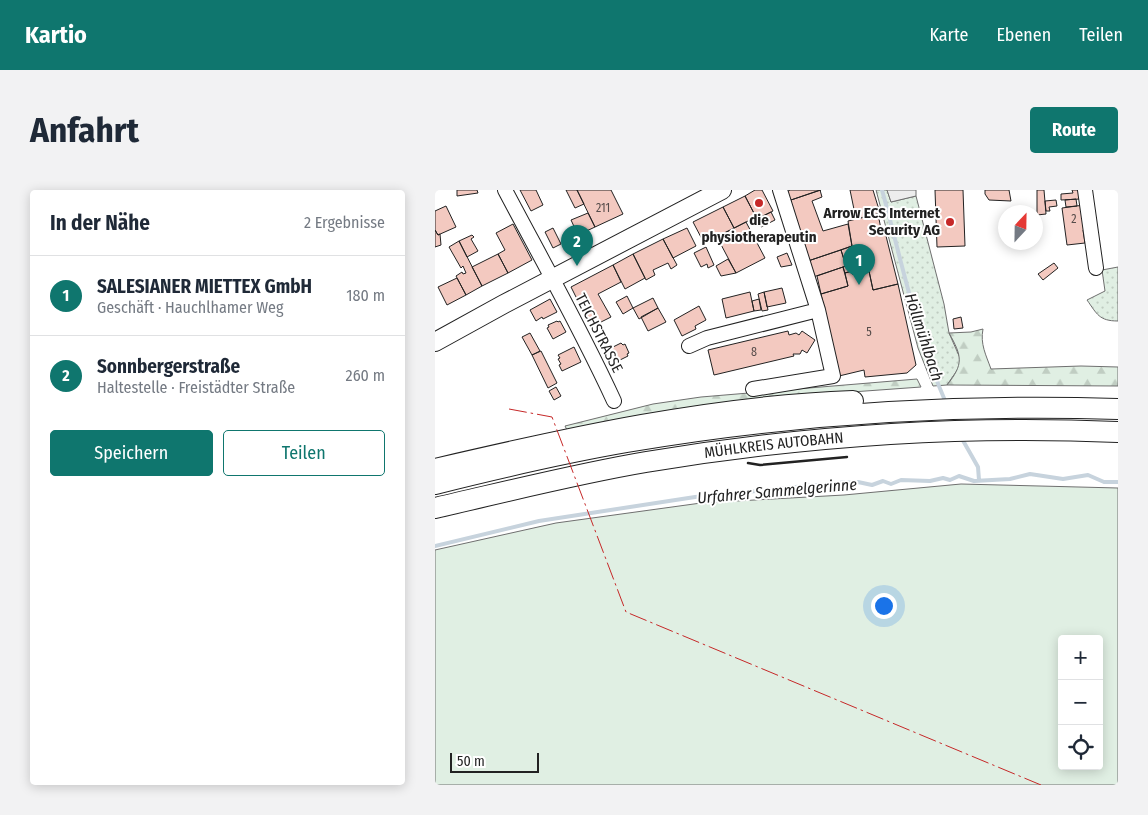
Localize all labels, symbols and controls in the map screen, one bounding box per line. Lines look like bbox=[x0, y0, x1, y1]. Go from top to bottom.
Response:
text: Kartio bbox=[25, 21, 87, 49]
text: Karte bbox=[929, 24, 968, 46]
text: Ebenen bbox=[996, 24, 1051, 46]
text: Teilen bbox=[1079, 24, 1123, 46]
button: Route bbox=[1030, 107, 1118, 153]
text: Anfahrt bbox=[30, 109, 139, 151]
marker: die physiotherapeutin bbox=[753, 197, 765, 209]
house number: 211 bbox=[596, 201, 610, 215]
place label: Arrow ECS Internet Security AG bbox=[823, 204, 941, 239]
north arrow bbox=[998, 205, 1043, 250]
text: In der Nähe bbox=[50, 210, 150, 236]
place label: die physiotherapeutin bbox=[701, 211, 817, 246]
house number: 2 bbox=[1071, 212, 1077, 226]
text: 2 Ergebnisse bbox=[304, 213, 385, 232]
marker: Arrow ECS Internet Security AG bbox=[944, 216, 956, 228]
pin: 2 bbox=[561, 225, 593, 266]
pin: 1 bbox=[843, 244, 875, 285]
text: SALESIANER MIETTEX GmbH bbox=[97, 275, 312, 298]
text: 1 bbox=[63, 286, 69, 305]
text: 180 m bbox=[346, 286, 385, 305]
street label: TEICHSTRASSE bbox=[571, 290, 627, 376]
water label: Höllmühlbach bbox=[901, 291, 947, 383]
text: Geschäft · Hauchlhamer Weg bbox=[97, 298, 284, 317]
house number: 5 bbox=[866, 325, 872, 339]
house number: 8 bbox=[751, 345, 757, 359]
text: Sonnbergerstraße bbox=[97, 355, 240, 378]
text: 2 bbox=[62, 366, 70, 385]
text: 260 m bbox=[346, 366, 385, 385]
text: Haltestelle · Freistädter Straße bbox=[97, 378, 295, 397]
street label: MÜHLKREIS AUTOBAHN bbox=[703, 428, 844, 462]
button: Speichern bbox=[50, 430, 213, 476]
button: Teilen bbox=[223, 430, 385, 476]
water label: Urfahrer Sammelgerinne bbox=[696, 475, 858, 507]
your location bbox=[871, 593, 897, 619]
map controls bbox=[1058, 635, 1103, 770]
button: + bbox=[1058, 635, 1103, 680]
button: − bbox=[1058, 680, 1103, 725]
button: locate bbox=[1058, 725, 1103, 770]
scale bar bbox=[450, 750, 539, 773]
text: 50 m bbox=[457, 753, 485, 770]

